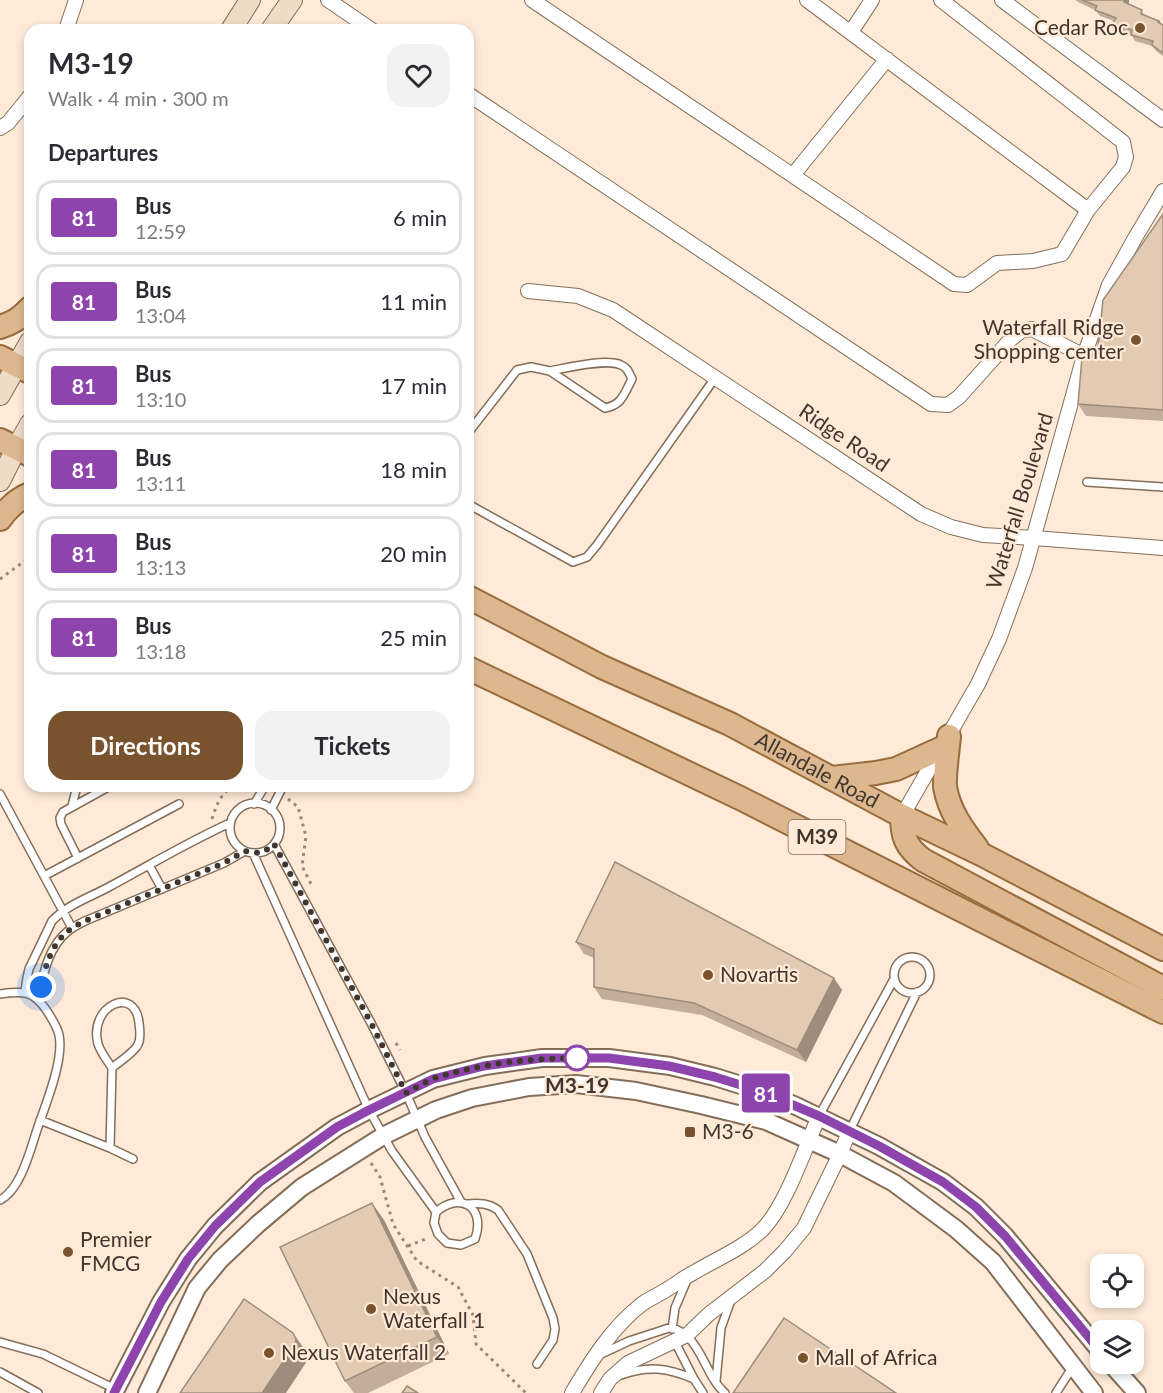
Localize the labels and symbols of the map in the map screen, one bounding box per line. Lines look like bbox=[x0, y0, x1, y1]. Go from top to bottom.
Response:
place label: Cedar Roc bbox=[1034, 14, 1128, 39]
marker: Cedar Roc bbox=[1133, 21, 1147, 35]
place label: Waterfall Ridge Shopping center bbox=[974, 314, 1124, 363]
marker: Waterfall Ridge Shopping center bbox=[1129, 333, 1143, 347]
street label: Ridge Road bbox=[795, 397, 895, 476]
street label: Waterfall Boulevard bbox=[980, 409, 1057, 592]
street label: Allandale Road bbox=[752, 726, 884, 812]
road number: M39 bbox=[788, 820, 846, 854]
place label: Novartis bbox=[720, 961, 798, 986]
marker: Novartis bbox=[701, 968, 715, 982]
your location bbox=[26, 972, 56, 1002]
marker: M3-19 bbox=[564, 1045, 590, 1071]
place label: M3-19 bbox=[545, 1072, 609, 1097]
line badge: 81 bbox=[739, 1074, 793, 1112]
place label: M3-6 bbox=[702, 1118, 754, 1143]
marker: M3-6 bbox=[683, 1125, 697, 1139]
place label: Premier FMCG bbox=[80, 1226, 152, 1275]
marker: Premier FMCG bbox=[61, 1245, 75, 1259]
place label: Nexus Waterfall 1 bbox=[383, 1283, 485, 1332]
marker: Nexus Waterfall 1 bbox=[364, 1302, 378, 1316]
place label: Nexus Waterfall 2 bbox=[281, 1339, 446, 1364]
place label: Mall of Africa bbox=[815, 1344, 938, 1369]
marker: Nexus Waterfall 2 bbox=[262, 1346, 276, 1360]
marker: Mall of Africa bbox=[796, 1351, 810, 1365]

